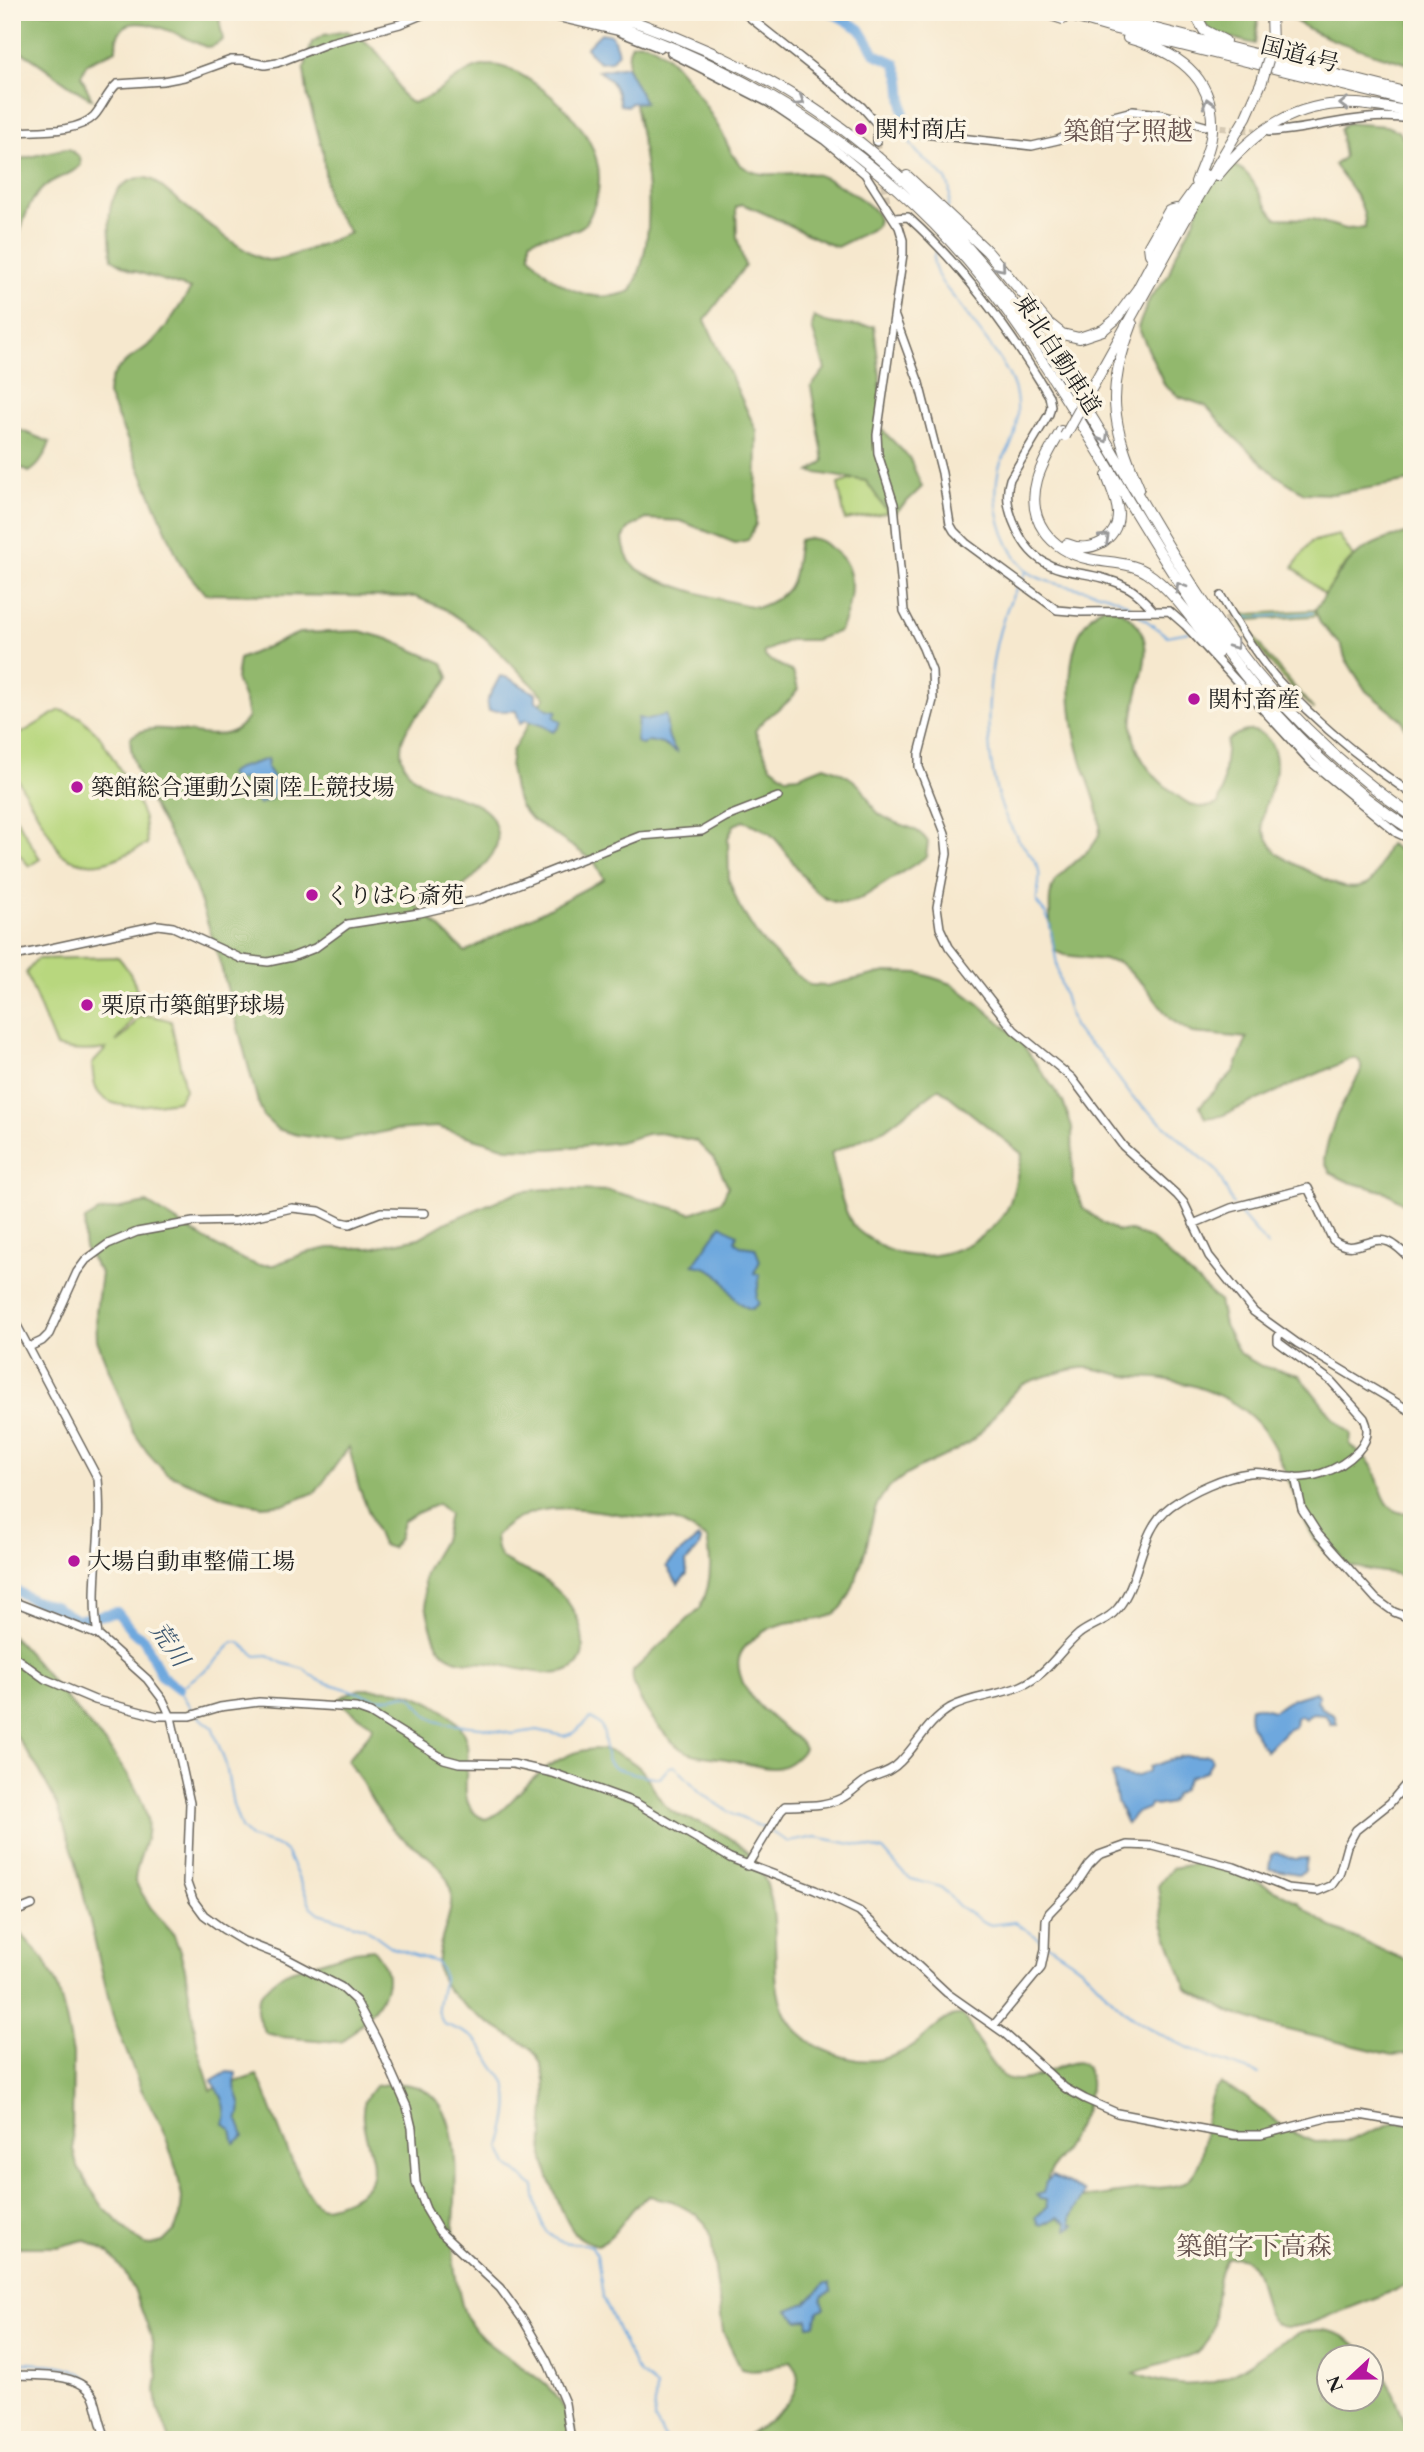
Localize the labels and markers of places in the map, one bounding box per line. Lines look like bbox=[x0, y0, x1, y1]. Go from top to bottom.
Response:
place label: 関村商店 bbox=[875, 114, 967, 144]
marker: 関村商店 bbox=[853, 121, 869, 137]
place label: 関村畜産 bbox=[1208, 684, 1300, 714]
marker: 関村畜産 bbox=[1186, 691, 1202, 707]
place label: 築館総合運動公園 陸上競技場 bbox=[91, 772, 395, 802]
marker: 築館総合運動公園 陸上競技場 bbox=[69, 779, 85, 795]
place label: くりはら斎苑 bbox=[326, 880, 464, 910]
marker: くりはら斎苑 bbox=[304, 887, 320, 903]
place label: 栗原市築館野球場 bbox=[101, 990, 285, 1020]
marker: 栗原市築館野球場 bbox=[79, 997, 95, 1013]
place label: 大場自動車整備工場 bbox=[88, 1546, 295, 1576]
marker: 大場自動車整備工場 bbox=[66, 1553, 82, 1569]

